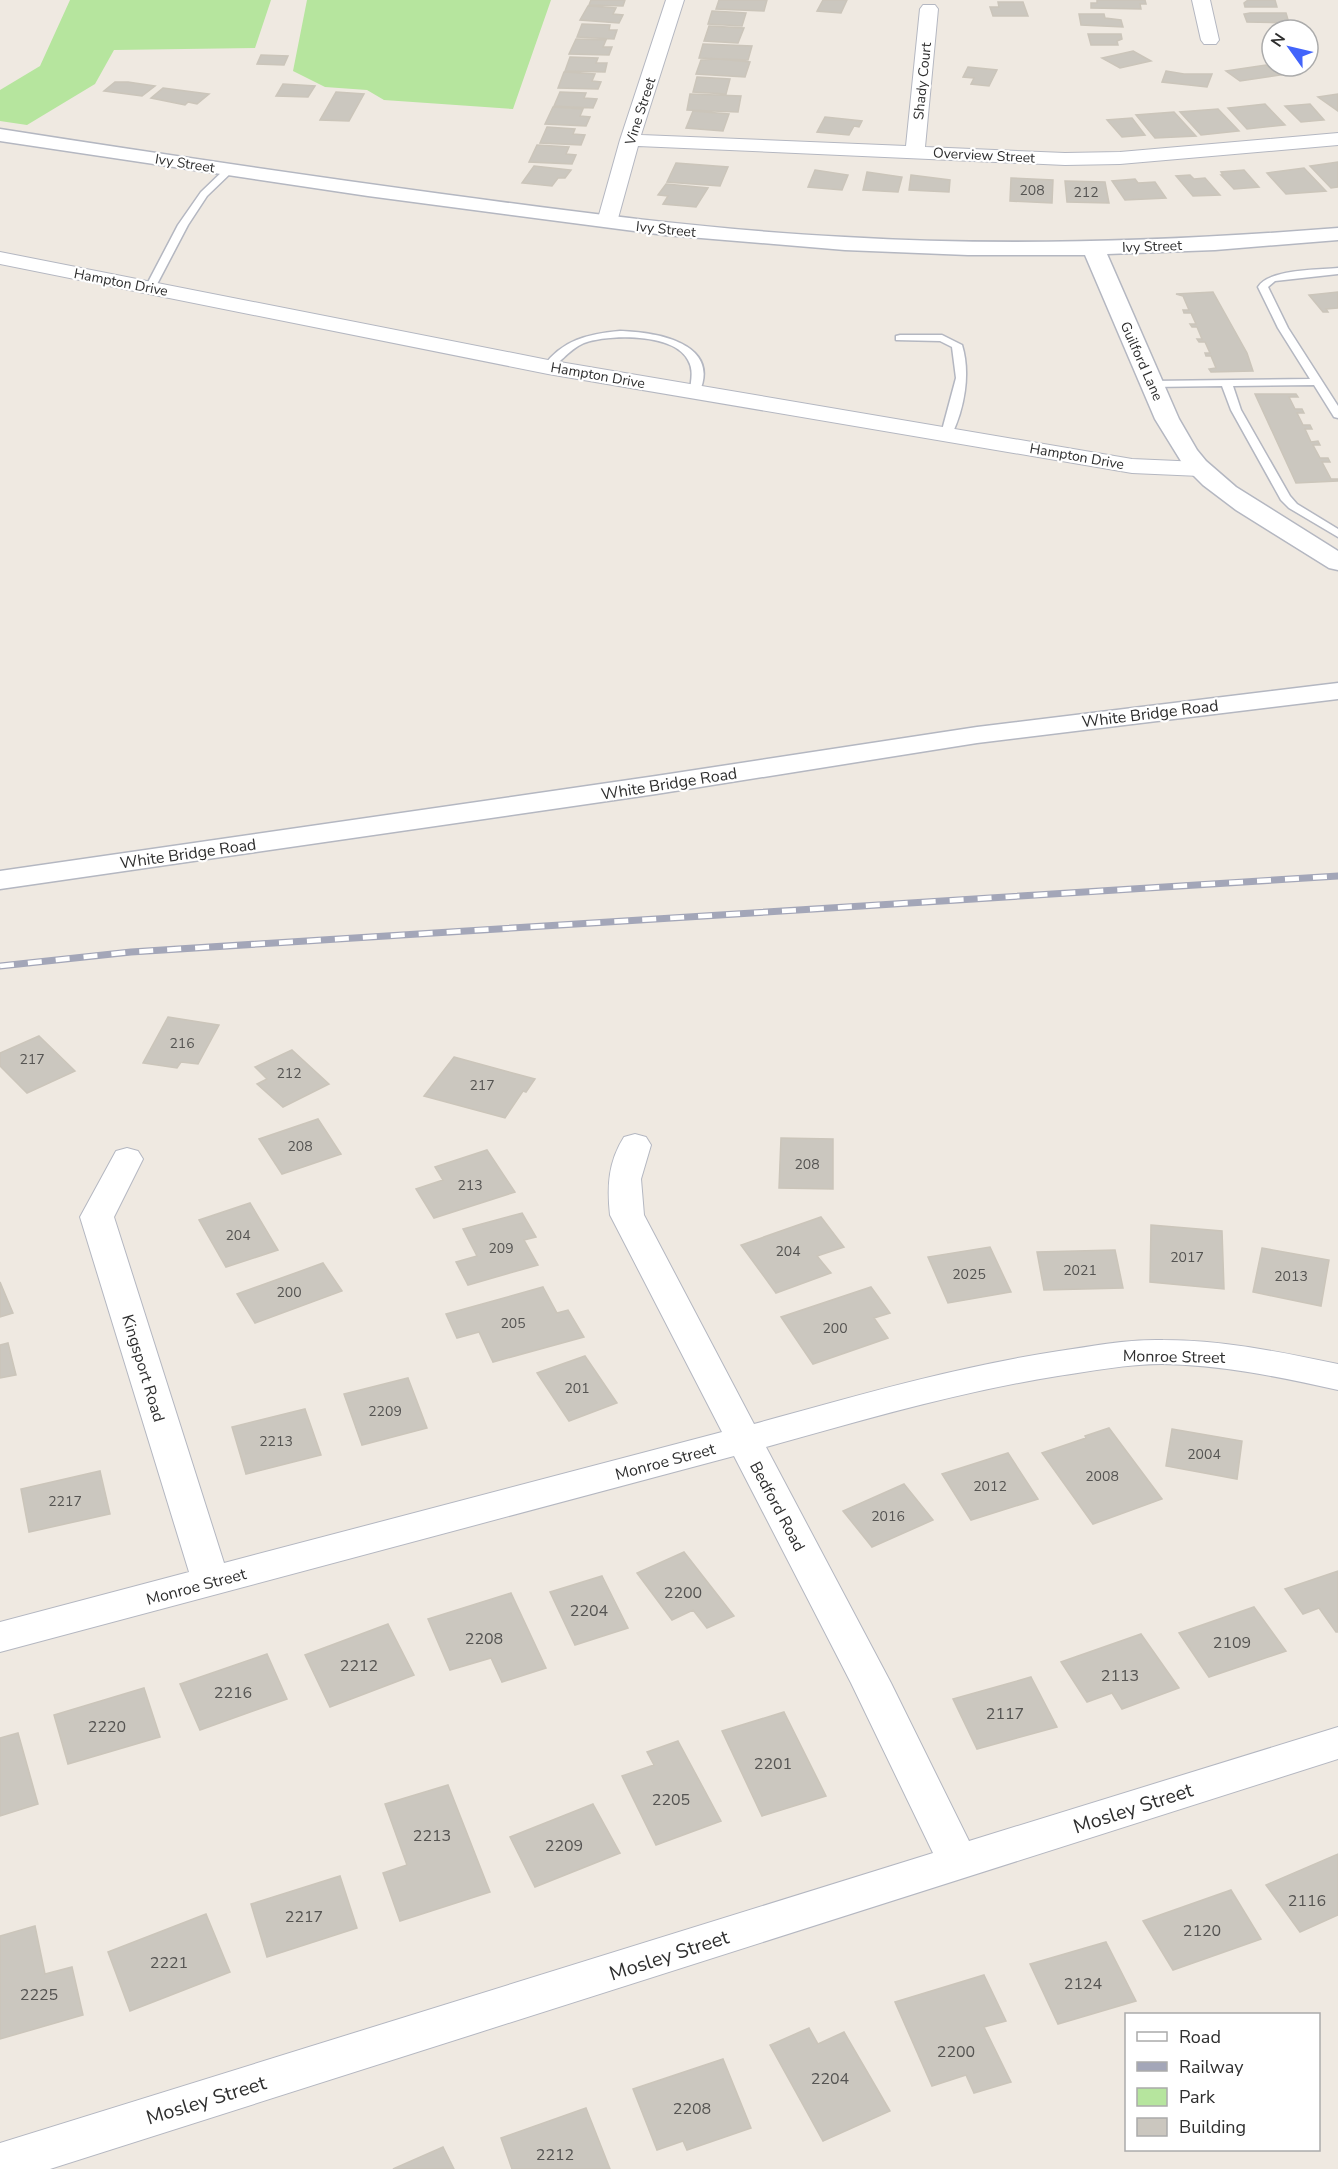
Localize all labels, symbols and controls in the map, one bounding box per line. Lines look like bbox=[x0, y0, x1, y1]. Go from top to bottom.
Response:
north arrow bbox=[1260, 18, 1320, 78]
text: N bbox=[1266, 29, 1291, 51]
street label: Shady Court bbox=[909, 41, 936, 121]
street label: Vine Street bbox=[620, 75, 660, 148]
street label: Overview Street bbox=[932, 143, 1036, 168]
street label: Ivy Street bbox=[154, 149, 216, 178]
house number: 208 bbox=[1019, 181, 1045, 200]
house number: 212 bbox=[1073, 183, 1099, 202]
street label: Ivy Street bbox=[635, 217, 697, 242]
street label: Ivy Street bbox=[1122, 236, 1182, 257]
street label: Hampton Drive bbox=[72, 264, 170, 301]
street label: Guilford Lane bbox=[1116, 319, 1167, 404]
street label: Hampton Drive bbox=[549, 358, 647, 393]
street label: Hampton Drive bbox=[1028, 439, 1126, 474]
street label: White Bridge Road bbox=[1081, 695, 1220, 733]
street label: White Bridge Road bbox=[600, 762, 739, 806]
street label: White Bridge Road bbox=[119, 834, 258, 874]
house number: 216 bbox=[169, 1034, 195, 1053]
house number: 217 bbox=[19, 1050, 45, 1069]
house number: 212 bbox=[276, 1064, 302, 1083]
house number: 217 bbox=[469, 1076, 495, 1095]
house number: 208 bbox=[287, 1137, 313, 1156]
house number: 208 bbox=[794, 1155, 820, 1174]
house number: 213 bbox=[457, 1176, 483, 1195]
house number: 204 bbox=[225, 1226, 251, 1245]
house number: 209 bbox=[488, 1239, 514, 1258]
house number: 204 bbox=[775, 1242, 801, 1261]
house number: 2017 bbox=[1170, 1248, 1204, 1267]
house number: 2021 bbox=[1063, 1261, 1097, 1280]
house number: 2025 bbox=[952, 1265, 986, 1284]
house number: 2013 bbox=[1274, 1267, 1308, 1286]
house number: 200 bbox=[276, 1283, 302, 1302]
street label: Kingsport Road bbox=[116, 1312, 170, 1425]
house number: 205 bbox=[500, 1314, 526, 1333]
house number: 200 bbox=[822, 1319, 848, 1338]
street label: Monroe Street bbox=[1123, 1345, 1226, 1369]
house number: 201 bbox=[564, 1379, 590, 1398]
house number: 2209 bbox=[368, 1402, 402, 1421]
house number: 2213 bbox=[259, 1432, 293, 1451]
street label: Monroe Street bbox=[613, 1438, 718, 1486]
house number: 2004 bbox=[1187, 1445, 1221, 1464]
street label: Bedford Road bbox=[744, 1458, 810, 1555]
house number: 2008 bbox=[1085, 1467, 1119, 1486]
house number: 2012 bbox=[973, 1477, 1007, 1496]
house number: 2217 bbox=[48, 1492, 82, 1511]
house number: 2016 bbox=[871, 1507, 905, 1526]
street label: Monroe Street bbox=[144, 1563, 249, 1611]
house number: 2200 bbox=[664, 1582, 702, 1604]
house number: 2204 bbox=[570, 1600, 609, 1622]
house number: 2208 bbox=[465, 1628, 503, 1650]
house number: 2109 bbox=[1213, 1632, 1251, 1654]
house number: 2212 bbox=[340, 1655, 378, 1677]
house number: 2113 bbox=[1101, 1665, 1139, 1687]
house number: 2216 bbox=[214, 1682, 252, 1704]
house number: 2117 bbox=[986, 1703, 1024, 1725]
house number: 2220 bbox=[88, 1716, 126, 1738]
house number: 2201 bbox=[754, 1753, 792, 1775]
street label: Mosley Street bbox=[1070, 1776, 1197, 1841]
house number: 2205 bbox=[652, 1789, 690, 1811]
house number: 2213 bbox=[413, 1825, 451, 1847]
house number: 2209 bbox=[545, 1835, 583, 1857]
house number: 2116 bbox=[1288, 1890, 1326, 1912]
house number: 2217 bbox=[285, 1906, 323, 1928]
house number: 2120 bbox=[1183, 1920, 1221, 1942]
street label: Mosley Street bbox=[606, 1923, 733, 1988]
house number: 2221 bbox=[150, 1952, 188, 1974]
house number: 2124 bbox=[1064, 1973, 1103, 1995]
house number: 2225 bbox=[20, 1984, 58, 2006]
legend bbox=[1125, 2013, 1320, 2151]
text: Road bbox=[1179, 2025, 1221, 2049]
house number: 2200 bbox=[937, 2041, 975, 2063]
text: Railway bbox=[1179, 2055, 1244, 2079]
house number: 2204 bbox=[811, 2068, 850, 2090]
street label: Mosley Street bbox=[143, 2069, 270, 2132]
text: Park bbox=[1179, 2085, 1216, 2109]
house number: 2208 bbox=[673, 2098, 711, 2120]
text: Building bbox=[1179, 2115, 1246, 2139]
house number: 2212 bbox=[536, 2144, 574, 2166]

